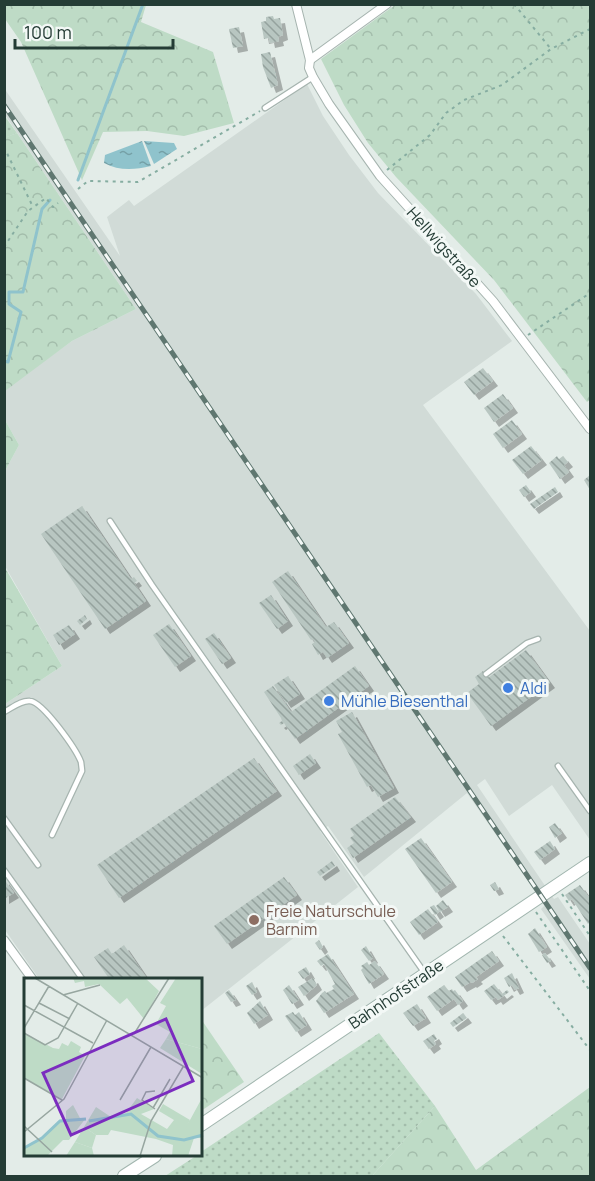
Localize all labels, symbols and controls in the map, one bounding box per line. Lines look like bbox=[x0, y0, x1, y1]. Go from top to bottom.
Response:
scale bar bbox=[15, 12, 172, 50]
text: 100 m bbox=[24, 20, 72, 44]
street label: Hellwigstraße bbox=[402, 202, 486, 292]
place label: Aldi bbox=[520, 677, 547, 699]
marker: Aldi bbox=[501, 681, 515, 695]
place label: Mühle Biesenthal bbox=[341, 690, 468, 712]
marker: Mühle Biesenthal bbox=[322, 694, 336, 708]
place label: Freie Naturschule Barnim bbox=[266, 900, 396, 940]
marker: Freie Naturschule Barnim bbox=[247, 913, 261, 927]
street label: Bahnhofstraße bbox=[344, 954, 448, 1034]
inset map bbox=[24, 978, 202, 1157]

